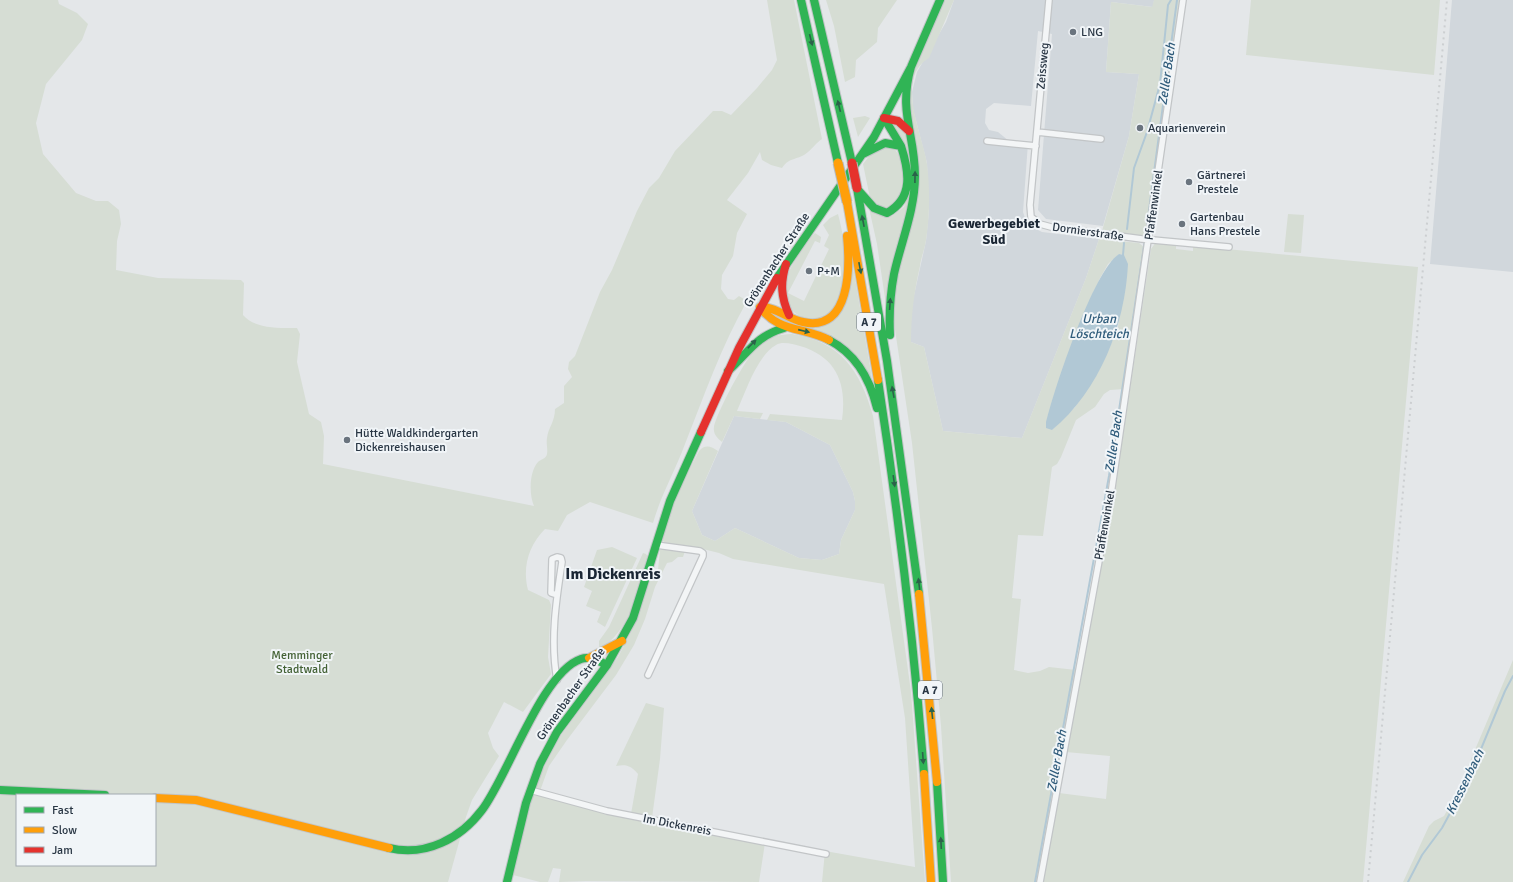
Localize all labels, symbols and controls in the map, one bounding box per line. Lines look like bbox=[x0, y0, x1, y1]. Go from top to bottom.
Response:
place label: LNG bbox=[1081, 25, 1103, 40]
marker: LNG bbox=[1068, 27, 1078, 37]
one-way arrow bbox=[808, 34, 814, 47]
water label: Zeller Bach bbox=[1155, 41, 1179, 106]
street label: Zeissweg bbox=[1033, 42, 1053, 90]
one-way arrow bbox=[835, 99, 841, 112]
place label: Aquarienverein bbox=[1148, 121, 1226, 136]
marker: Aquarienverein bbox=[1135, 123, 1145, 133]
street label: Pfaffenwinkel bbox=[1142, 168, 1166, 241]
place label: Gärtnerei Prestele bbox=[1197, 168, 1246, 197]
one-way arrow bbox=[911, 171, 918, 183]
marker: Gärtnerei Prestele bbox=[1184, 177, 1194, 187]
street label: Grönenbacher Straße bbox=[741, 210, 813, 310]
place label: Gartenbau Hans Prestele bbox=[1190, 210, 1260, 239]
one-way arrow bbox=[860, 215, 866, 227]
district label: Gewerbegebiet Süd bbox=[948, 215, 1041, 248]
marker: Gartenbau Hans Prestele bbox=[1177, 219, 1187, 229]
street label: Dornierstraße bbox=[1051, 220, 1125, 244]
one-way arrow bbox=[857, 262, 863, 274]
place label: P+M bbox=[817, 264, 840, 279]
marker: P+M bbox=[804, 266, 814, 276]
one-way arrow bbox=[886, 298, 893, 310]
water label: Urban Löschteich bbox=[1069, 311, 1130, 342]
road number: A 7 bbox=[857, 313, 881, 331]
one-way arrow bbox=[798, 328, 810, 334]
one-way arrow bbox=[747, 339, 757, 349]
one-way arrow bbox=[890, 386, 896, 398]
water label: Zeller Bach bbox=[1102, 409, 1126, 474]
place label: Hütte Waldkindergarten Dickenreishausen bbox=[355, 426, 478, 455]
marker: Hütte Waldkindergarten Dickenreishausen bbox=[342, 435, 352, 445]
one-way arrow bbox=[891, 475, 897, 487]
street label: Pfaffenwinkel bbox=[1091, 488, 1119, 561]
district label: Im Dickenreis bbox=[565, 564, 661, 584]
one-way arrow bbox=[916, 578, 922, 590]
street label: Grönenbacher Straße bbox=[533, 645, 609, 743]
park label: Memminger Stadtwald bbox=[271, 648, 333, 677]
road number: A 7 bbox=[918, 681, 942, 699]
one-way arrow bbox=[929, 707, 935, 719]
water label: Zeller Bach bbox=[1044, 728, 1070, 793]
water label: Kressenbach bbox=[1442, 746, 1488, 817]
one-way arrow bbox=[920, 752, 927, 764]
legend bbox=[16, 794, 156, 866]
text: Fast bbox=[52, 803, 73, 818]
street label: Im Dickenreis bbox=[641, 811, 713, 839]
text: Slow bbox=[52, 823, 77, 838]
one-way arrow bbox=[938, 836, 944, 849]
text: Jam bbox=[52, 843, 73, 858]

